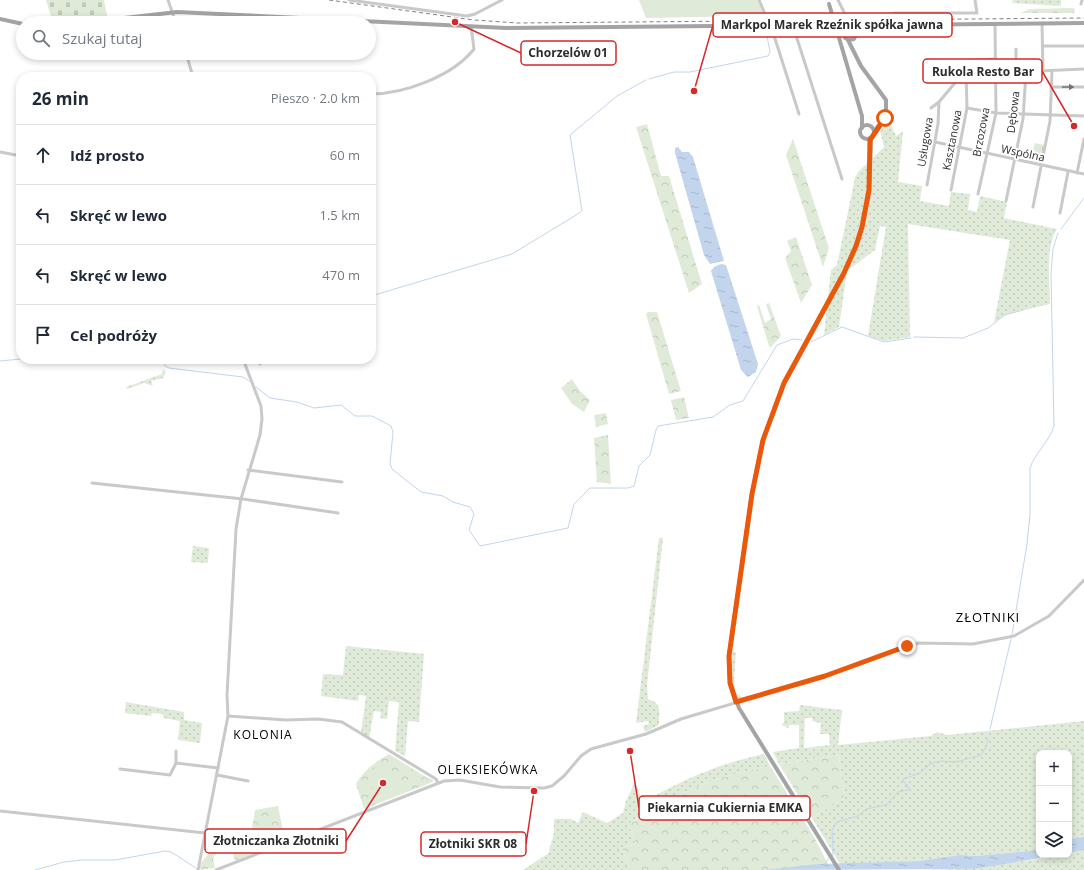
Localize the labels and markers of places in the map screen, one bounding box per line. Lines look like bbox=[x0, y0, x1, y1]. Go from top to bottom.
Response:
callout: Markpol Marek Rzeźnik spółka jawna bbox=[713, 13, 952, 37]
callout: Chorzelów 01 bbox=[521, 41, 616, 65]
callout: Rukola Resto Bar bbox=[923, 59, 1042, 83]
callout: Piekarnia Cukiernia EMKA bbox=[639, 796, 810, 820]
callout: Złotniczanka Złotniki bbox=[205, 829, 346, 853]
callout: Złotniki SKR 08 bbox=[421, 832, 526, 856]

